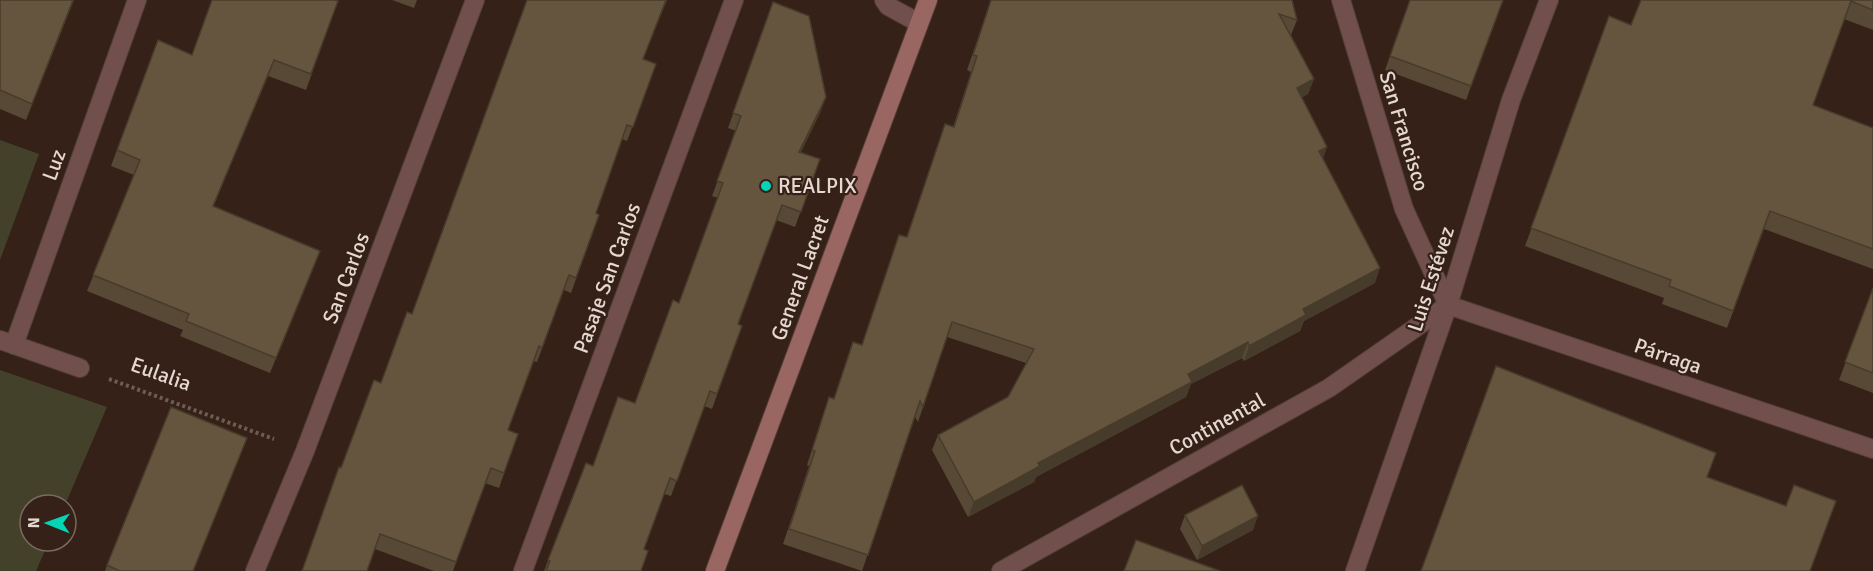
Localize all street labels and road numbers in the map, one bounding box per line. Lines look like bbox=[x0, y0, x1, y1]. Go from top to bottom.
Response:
street label: San Francisco bbox=[1373, 68, 1435, 194]
street label: Luz bbox=[36, 146, 72, 184]
street label: Pasaje San Carlos bbox=[568, 199, 646, 357]
street label: General Lacret bbox=[765, 212, 835, 344]
street label: Luis Estévez bbox=[1402, 223, 1460, 335]
street label: San Carlos bbox=[317, 229, 375, 327]
street label: Párraga bbox=[1631, 332, 1705, 380]
street label: Eulalia bbox=[127, 351, 195, 397]
street label: Continental bbox=[1164, 387, 1270, 461]

